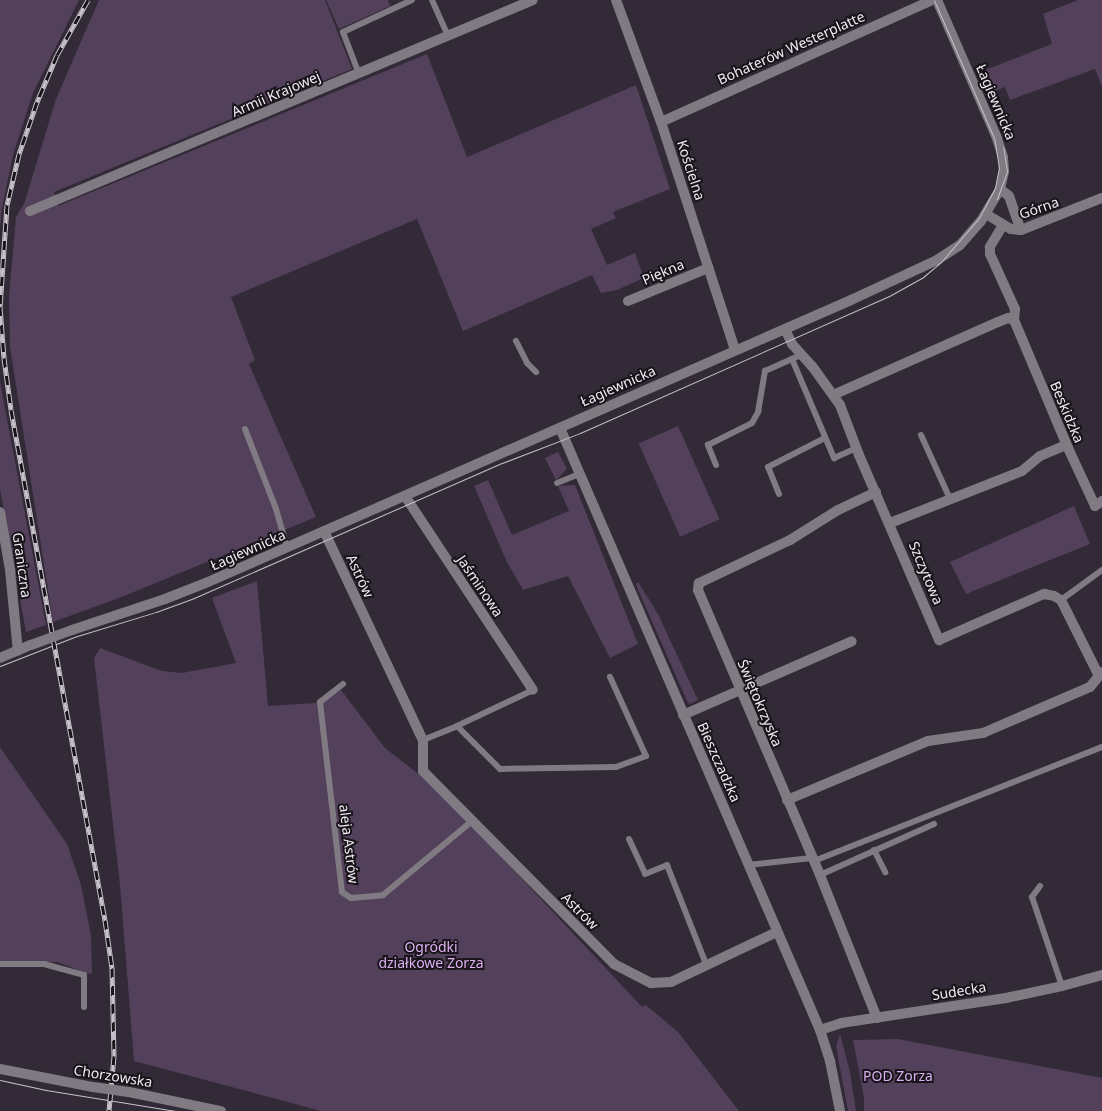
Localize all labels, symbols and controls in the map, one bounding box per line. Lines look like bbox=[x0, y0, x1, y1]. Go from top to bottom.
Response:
street label: Bohaterów Westerplatte bbox=[715, 8, 867, 88]
street label: Łagiewnicka bbox=[973, 62, 1019, 142]
street label: Armii Krajowej bbox=[229, 68, 323, 120]
street label: Kościelna bbox=[673, 138, 709, 202]
street label: Górna bbox=[1017, 193, 1061, 223]
street label: Piękna bbox=[639, 256, 687, 288]
street label: Łagiewnicka bbox=[578, 362, 658, 410]
street label: Beskidzka bbox=[1047, 379, 1087, 445]
street label: Łagiewnicka bbox=[208, 526, 288, 574]
street label: Graniczna bbox=[9, 531, 35, 599]
street label: Szczytowa bbox=[905, 539, 947, 607]
street label: Astrów bbox=[343, 552, 377, 600]
street label: Jaśminowa bbox=[453, 552, 507, 620]
street label: Świętokrzyska bbox=[734, 657, 786, 749]
street label: Bieszczadzka bbox=[694, 719, 744, 805]
street label: aleja Astrów bbox=[336, 803, 362, 885]
street label: Astrów bbox=[558, 889, 602, 933]
park label: Ogródki działkowe Zorza bbox=[378, 939, 484, 972]
street label: Sudecka bbox=[931, 978, 987, 1004]
street label: Chorzowska bbox=[72, 1061, 154, 1091]
park label: POD Zorza bbox=[863, 1068, 933, 1084]

